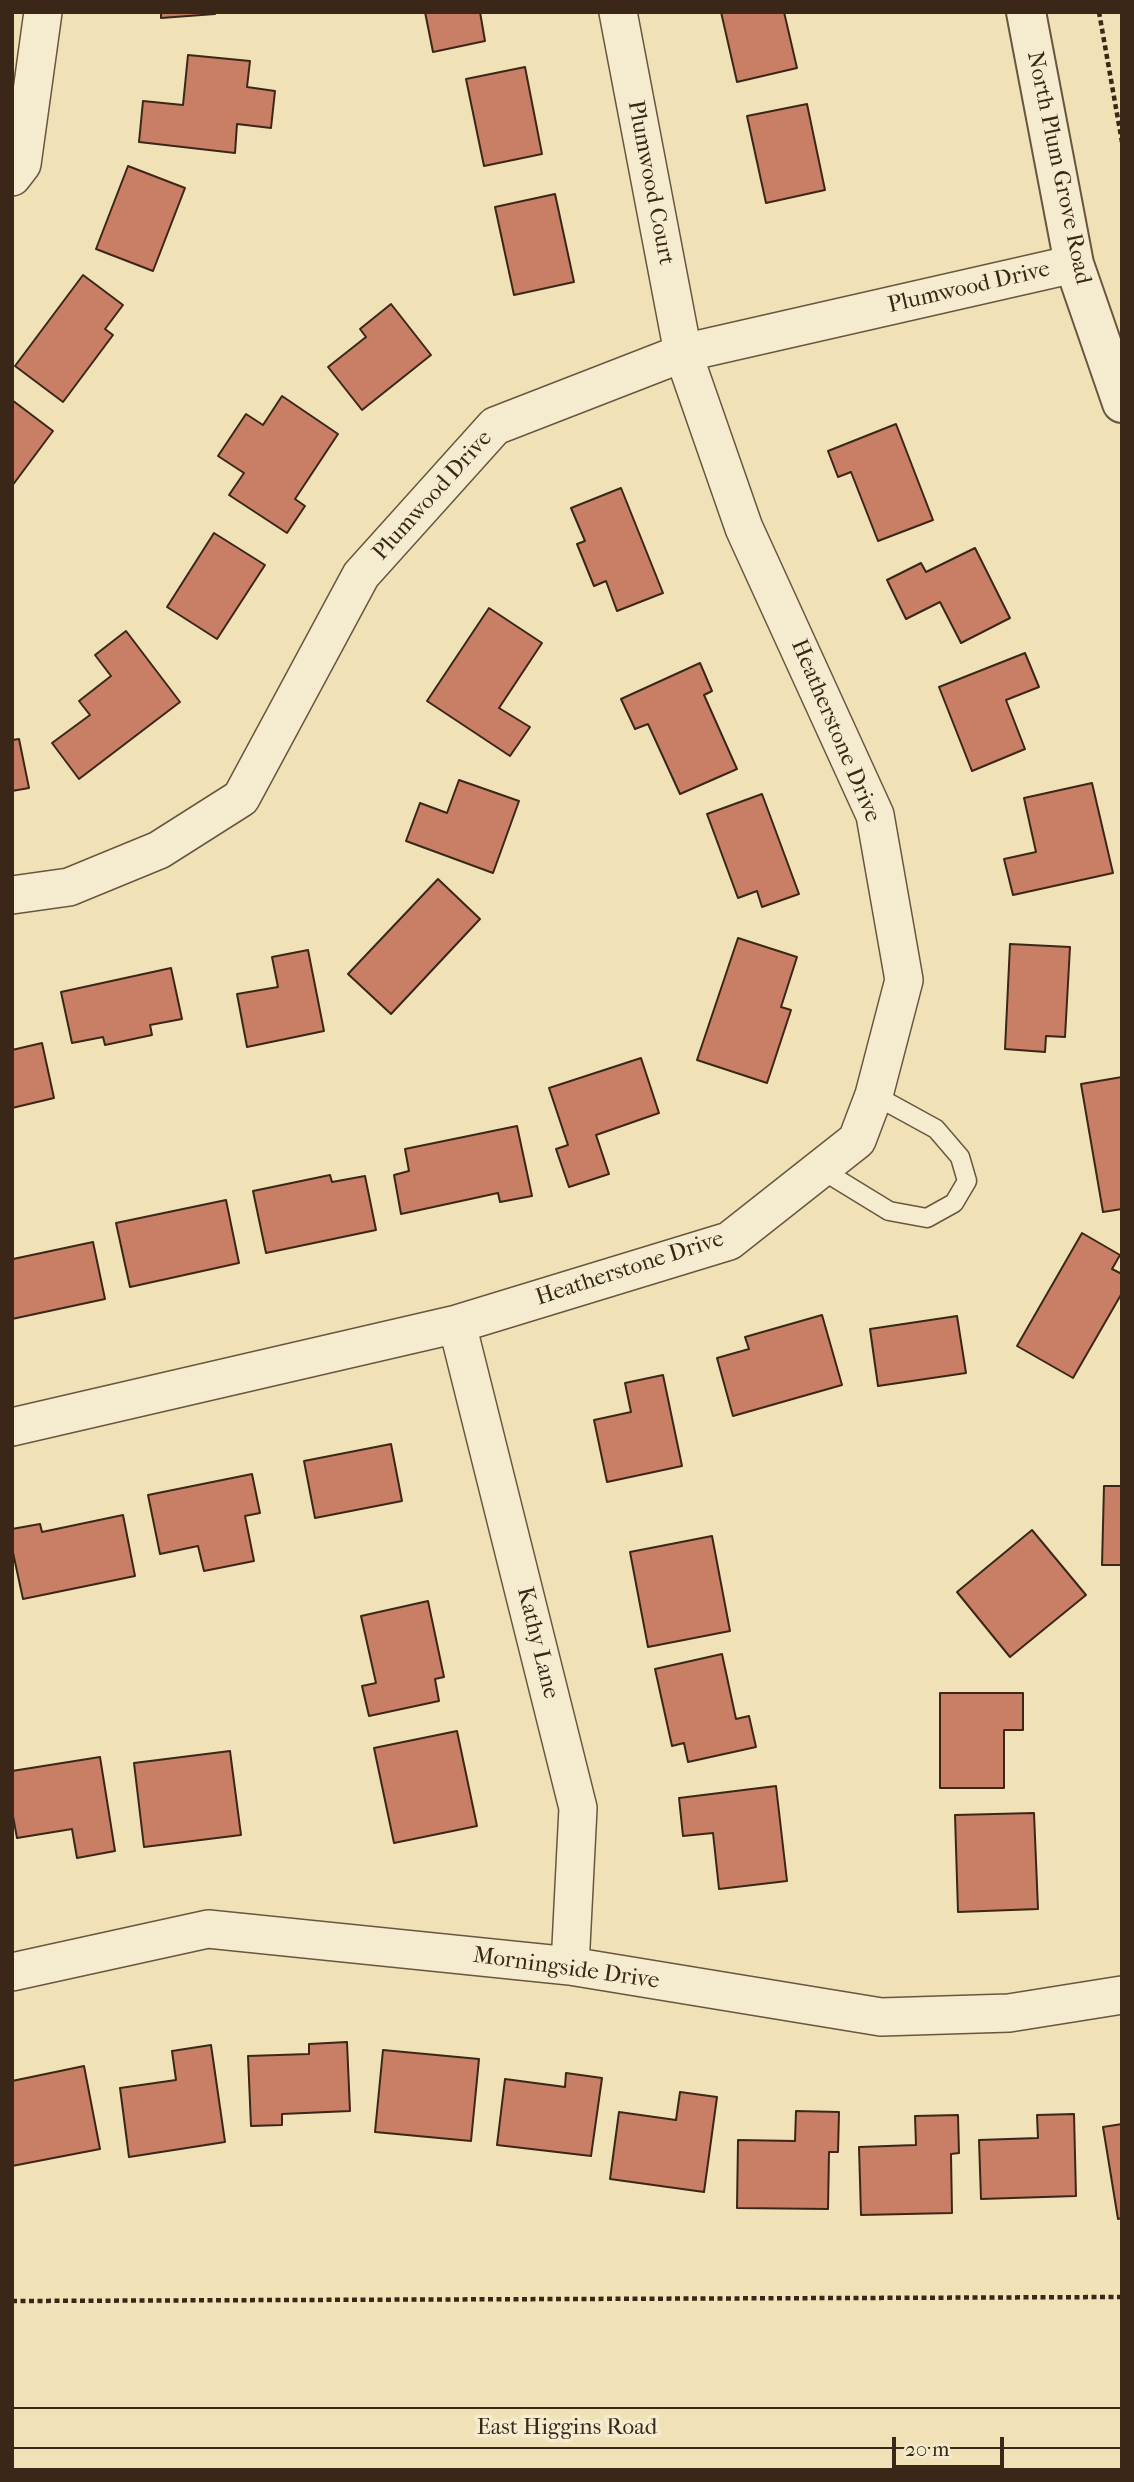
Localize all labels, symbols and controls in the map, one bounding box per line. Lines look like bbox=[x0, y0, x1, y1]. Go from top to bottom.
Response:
street label: North Plum Grove Road bbox=[1020, 49, 1096, 287]
street label: Plumwood Court bbox=[620, 98, 680, 268]
street label: Plumwood Drive bbox=[885, 256, 1053, 320]
street label: Plumwood Drive bbox=[367, 425, 499, 567]
street label: Heatherstone Drive bbox=[784, 635, 886, 827]
street label: Heatherstone Drive bbox=[533, 1226, 727, 1312]
street label: Kathy Lane bbox=[510, 1584, 564, 1702]
street label: Morningside Drive bbox=[471, 1942, 661, 1996]
street label: East Higgins Road bbox=[477, 2414, 657, 2442]
scale bar bbox=[896, 2422, 1008, 2466]
text: 20 m bbox=[905, 2437, 949, 2461]

